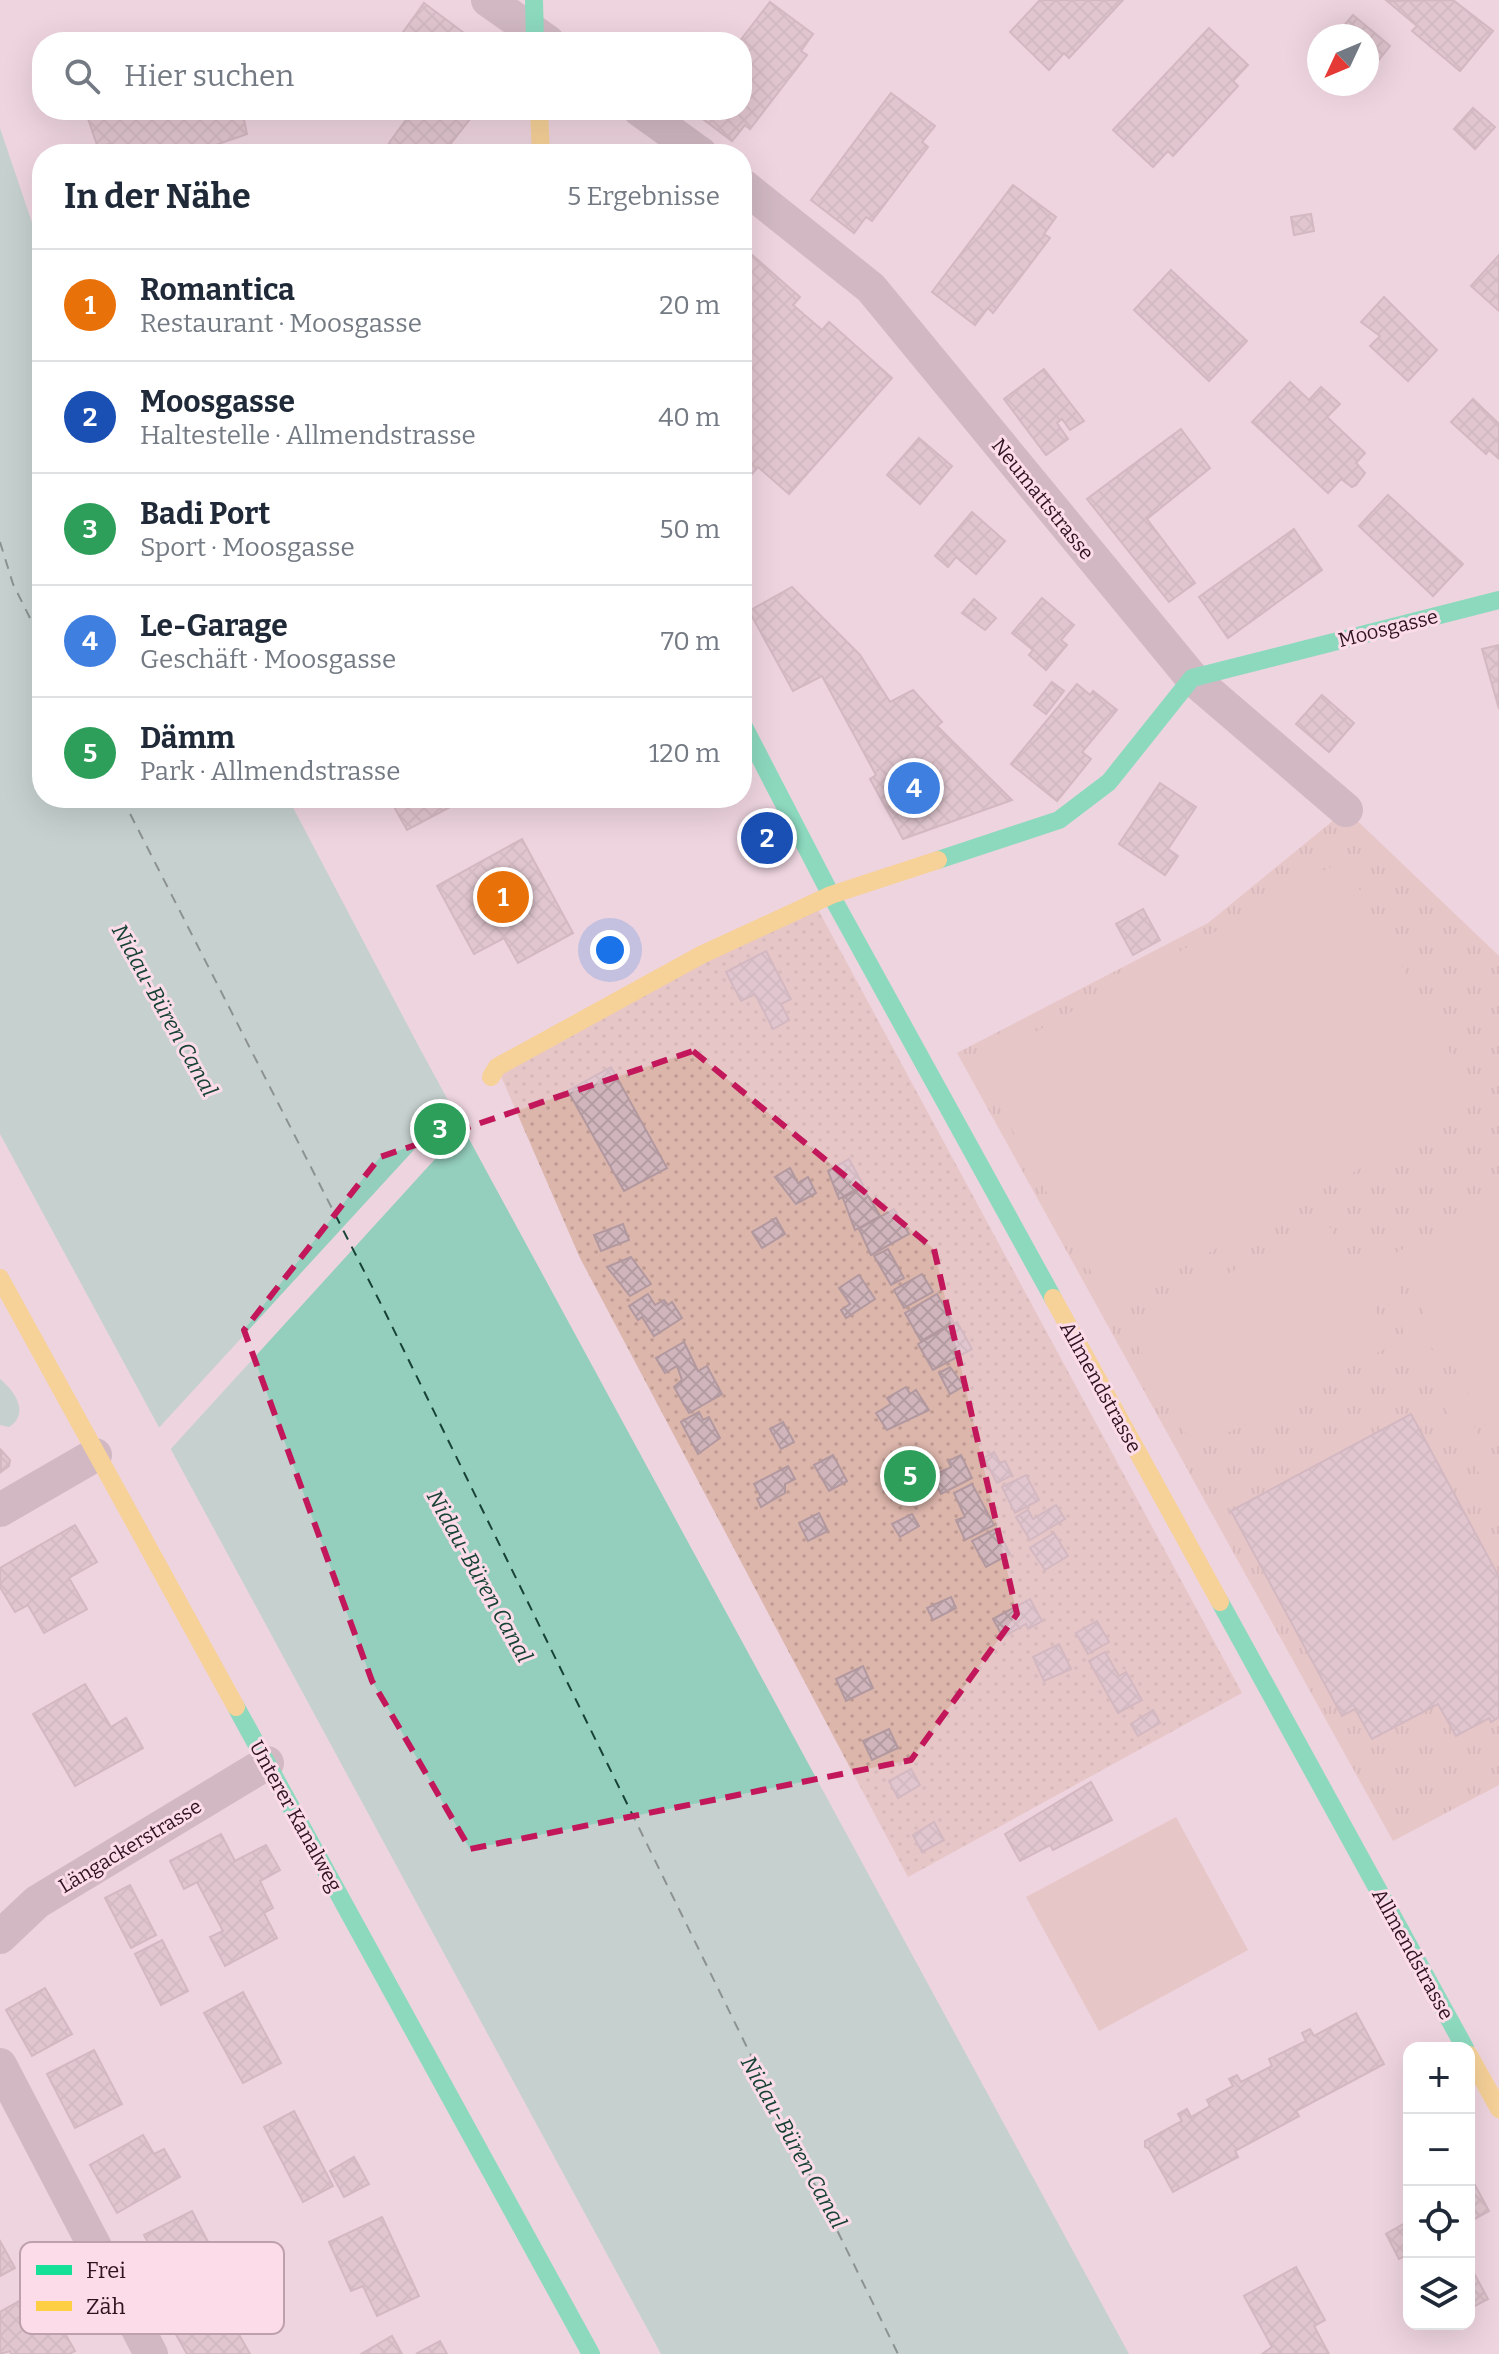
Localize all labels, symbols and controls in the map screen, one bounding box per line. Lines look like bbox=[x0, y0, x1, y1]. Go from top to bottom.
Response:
north arrow bbox=[1307, 24, 1379, 96]
search box bbox=[32, 32, 752, 120]
icon: search bbox=[60, 54, 104, 98]
text: Hier suchen bbox=[124, 58, 294, 94]
text: In der Nähe bbox=[64, 176, 251, 217]
text: 5 Ergebnisse bbox=[567, 181, 720, 212]
text: Romantica bbox=[140, 272, 295, 308]
text: 1 bbox=[84, 290, 96, 321]
text: 20 m bbox=[659, 290, 720, 321]
text: Restaurant · Moosgasse bbox=[140, 308, 422, 339]
text: Moosgasse bbox=[140, 384, 295, 420]
text: 2 bbox=[83, 402, 97, 433]
text: 40 m bbox=[658, 402, 720, 433]
text: Haltestelle · Allmendstrasse bbox=[140, 420, 476, 451]
street label: Neumattstrasse bbox=[987, 433, 1099, 565]
text: Badi Port bbox=[140, 496, 270, 532]
text: 3 bbox=[83, 514, 97, 545]
text: 50 m bbox=[659, 514, 720, 545]
text: Sport · Moosgasse bbox=[140, 532, 355, 563]
street label: Moosgasse bbox=[1336, 604, 1440, 652]
text: Le-Garage bbox=[140, 608, 288, 644]
text: 4 bbox=[82, 626, 98, 657]
text: 70 m bbox=[661, 626, 720, 657]
text: Geschäft · Moosgasse bbox=[140, 644, 396, 675]
text: Dämm bbox=[140, 720, 235, 756]
text: 5 bbox=[83, 738, 97, 769]
text: 120 m bbox=[649, 738, 720, 769]
text: Park · Allmendstrasse bbox=[140, 756, 401, 787]
pin: 4 bbox=[888, 758, 940, 818]
pin: 2 bbox=[741, 808, 793, 868]
pin: 1 bbox=[477, 867, 529, 927]
water label: Nidau-Büren Canal bbox=[106, 919, 223, 1101]
your location bbox=[590, 930, 630, 970]
pin: 3 bbox=[414, 1099, 466, 1159]
street label: Allmendstrasse bbox=[1055, 1317, 1147, 1457]
pin: 5 bbox=[884, 1446, 936, 1506]
water label: Nidau-Büren Canal bbox=[421, 1485, 538, 1667]
street label: Unterer Kanalweg bbox=[245, 1736, 347, 1896]
street label: Längackerstrasse bbox=[54, 1794, 206, 1898]
street label: Allmendstrasse bbox=[1367, 1884, 1459, 2024]
map controls bbox=[1403, 2042, 1475, 2330]
button: + bbox=[1403, 2042, 1475, 2114]
water label: Nidau-Büren Canal bbox=[735, 2051, 852, 2233]
button: − bbox=[1403, 2114, 1475, 2186]
button: locate bbox=[1403, 2186, 1475, 2258]
legend bbox=[20, 2242, 284, 2334]
text: Frei bbox=[86, 2257, 126, 2284]
button: layers bbox=[1403, 2258, 1475, 2330]
text: Zäh bbox=[86, 2293, 126, 2320]

